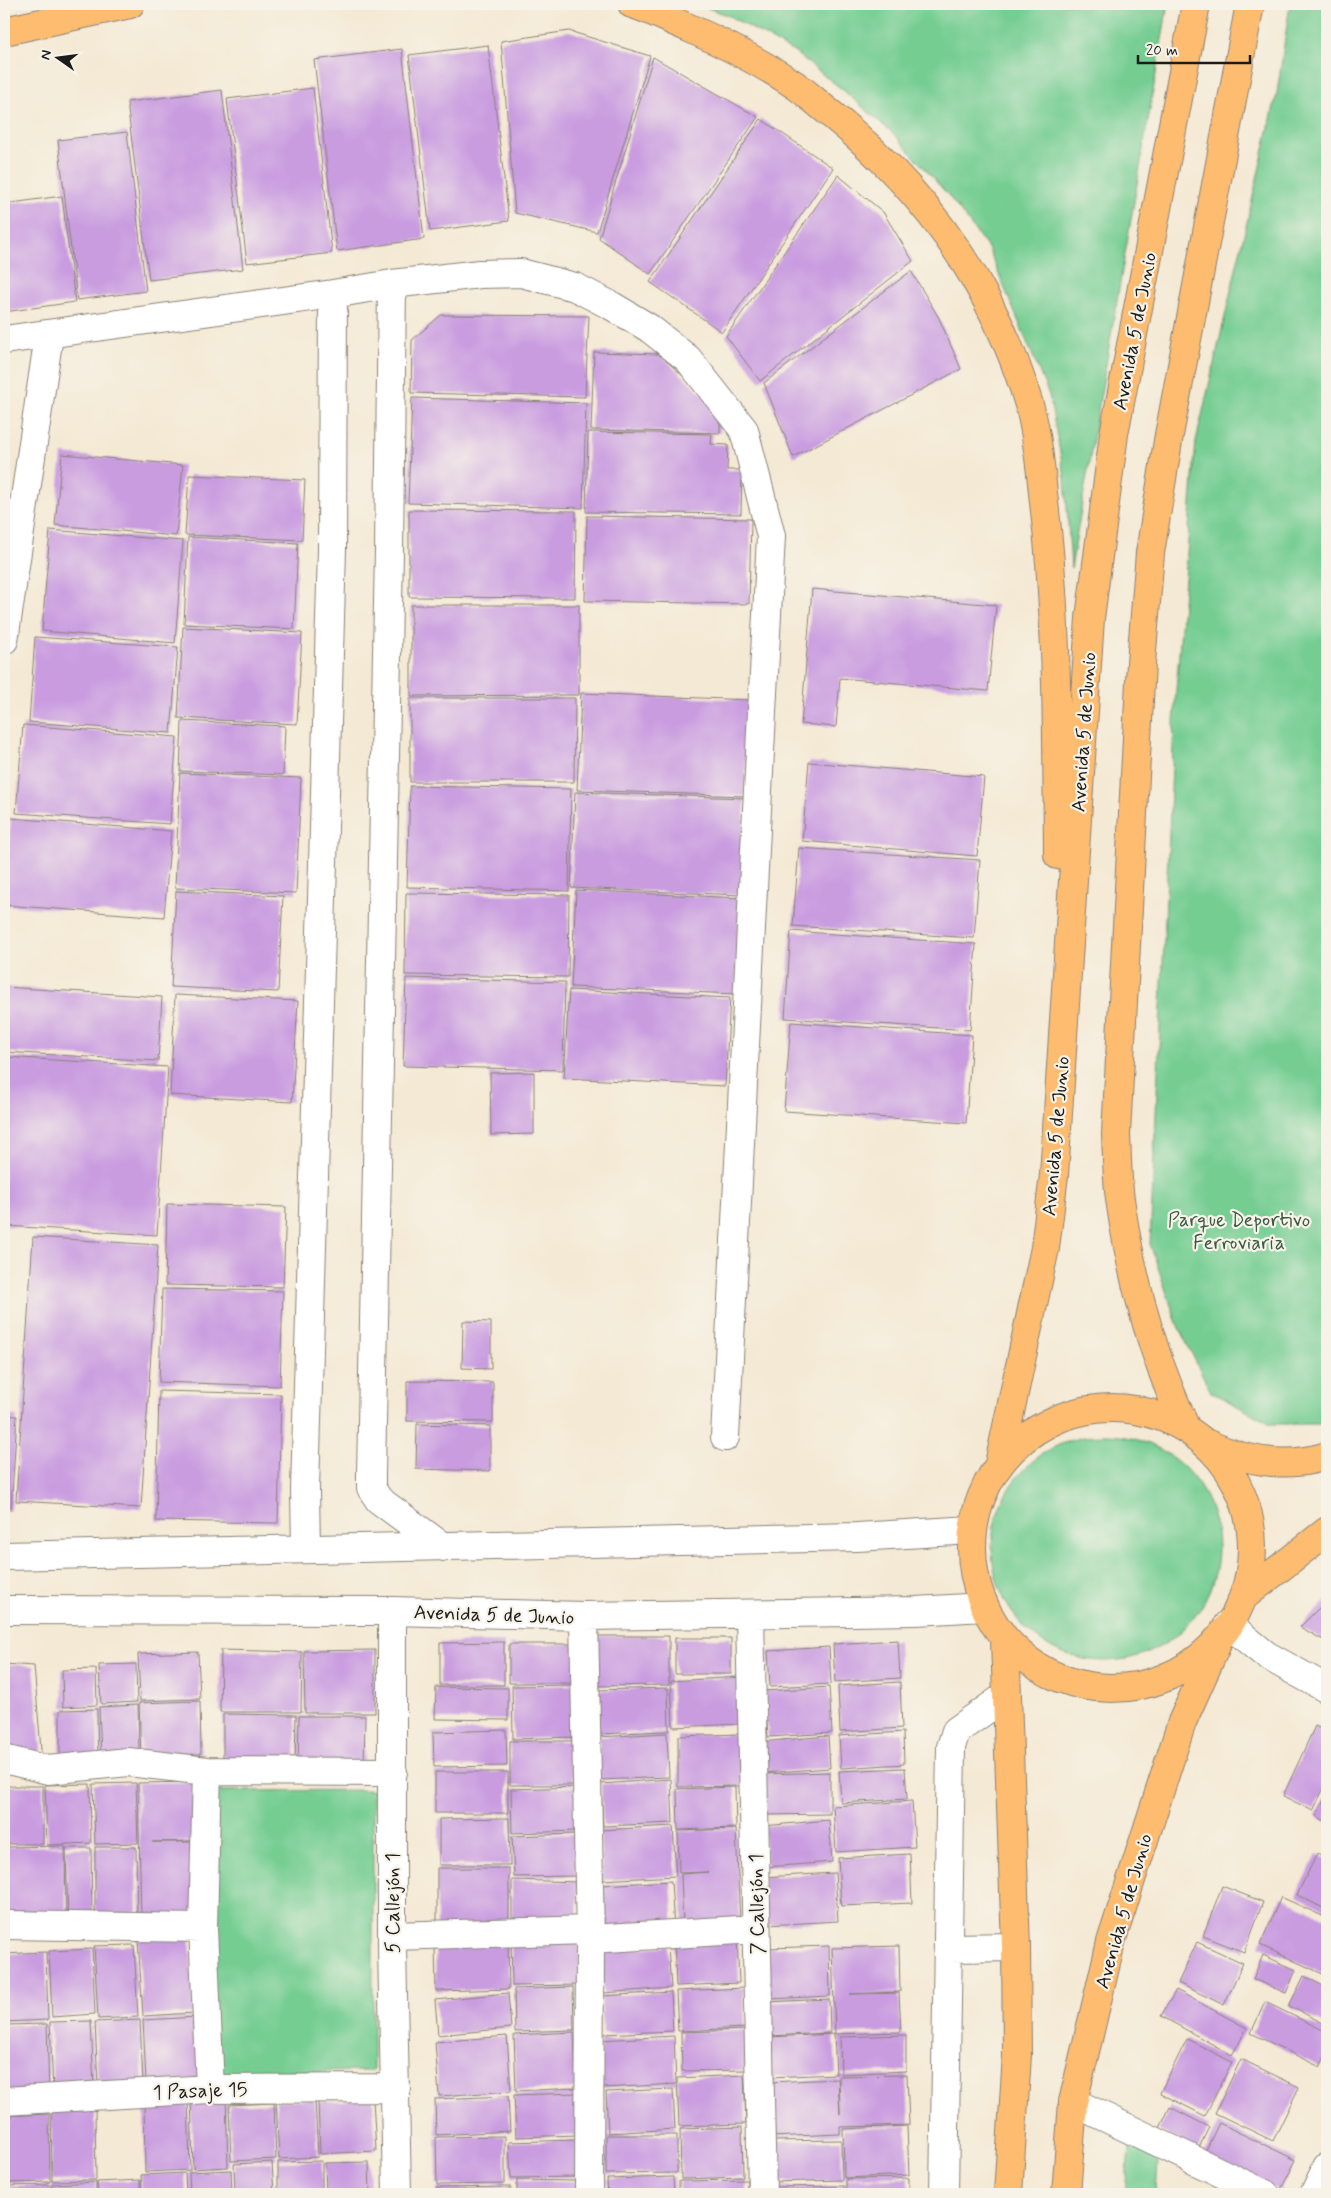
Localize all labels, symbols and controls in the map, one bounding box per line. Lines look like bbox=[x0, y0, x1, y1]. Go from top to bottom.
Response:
north arrow bbox=[32, 32, 82, 82]
scale bar bbox=[1138, 32, 1251, 64]
text: 20 m bbox=[1146, 41, 1178, 61]
text: N bbox=[36, 48, 56, 62]
street label: Avenida 5 de Junio bbox=[1107, 250, 1164, 413]
street label: Avenida 5 de Junio bbox=[1065, 651, 1104, 813]
street label: Avenida 5 de Junio bbox=[1036, 1055, 1077, 1217]
park label: Parque Deportivo Ferroviaria bbox=[1168, 1207, 1310, 1257]
street label: Avenida 5 de Junio bbox=[413, 1599, 575, 1632]
street label: Avenida 5 de Junio bbox=[1089, 1831, 1160, 1992]
street label: 5 Callejón 1 bbox=[380, 1853, 407, 1953]
street label: 7 Callejón 1 bbox=[743, 1853, 772, 1955]
street label: 1 Pasaje 15 bbox=[152, 2076, 248, 2107]

